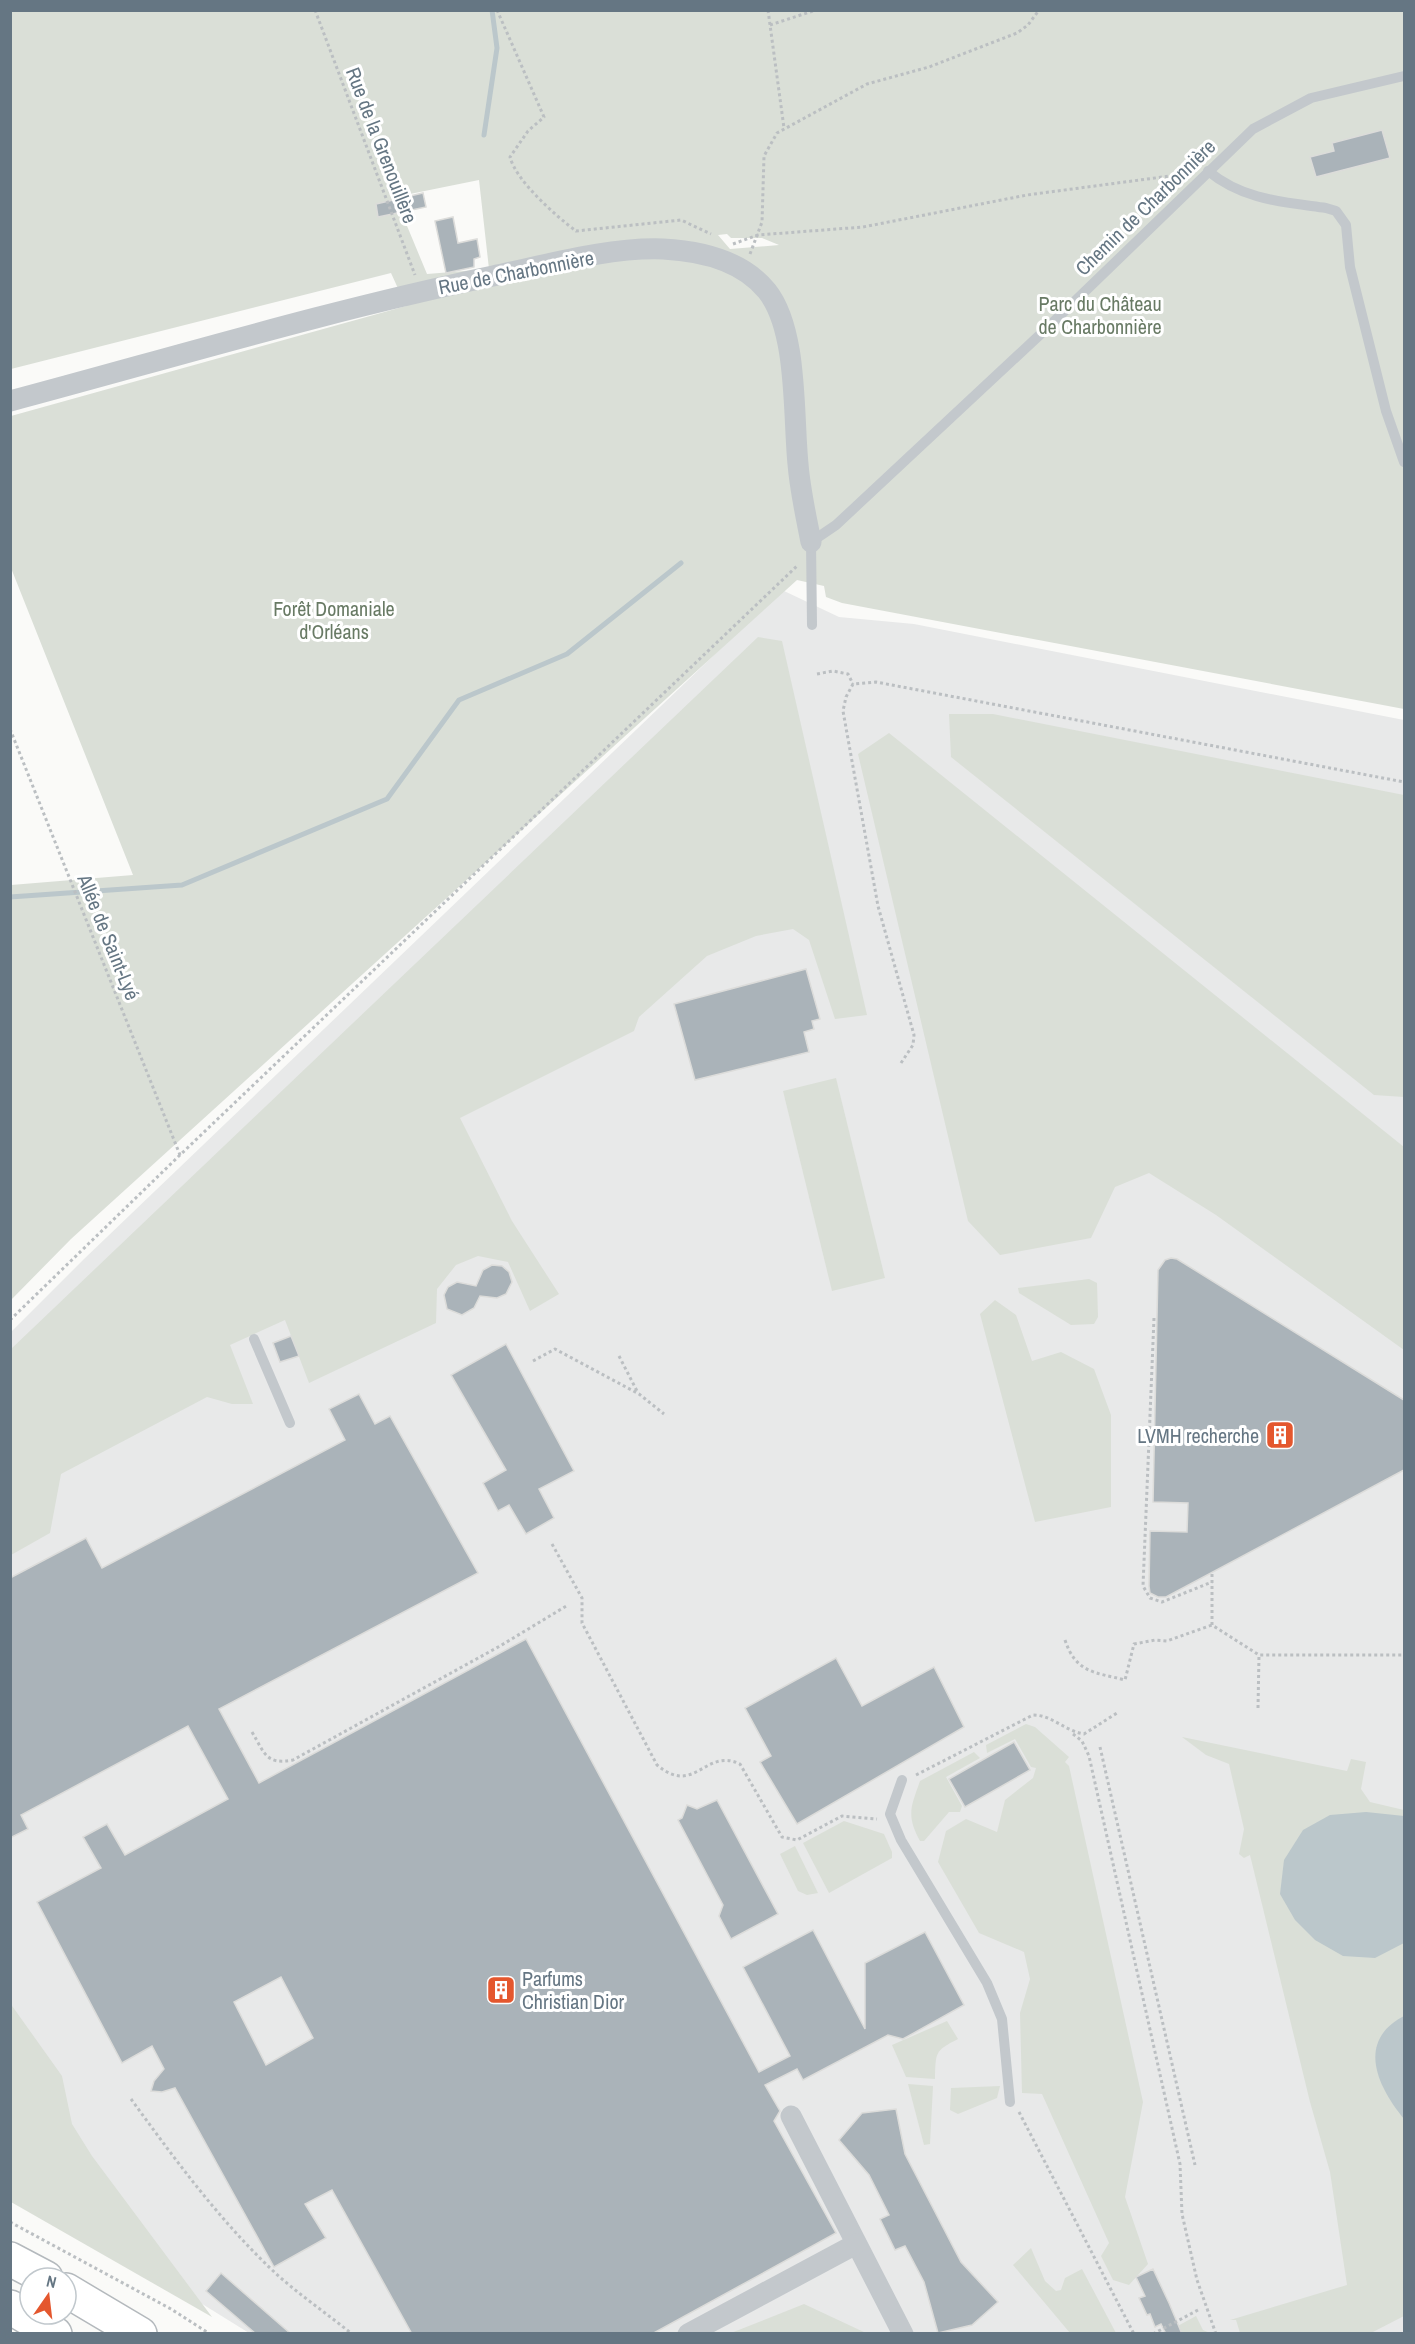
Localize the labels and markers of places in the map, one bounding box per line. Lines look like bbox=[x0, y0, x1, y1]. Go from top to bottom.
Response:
building icon: LVMH recherche bbox=[1264, 1419, 1296, 1451]
place label: LVMH recherche bbox=[1137, 1422, 1259, 1449]
place label: Parfums Christian Dior bbox=[522, 1965, 625, 2015]
building icon: Parfums Christian Dior bbox=[485, 1974, 517, 2006]

